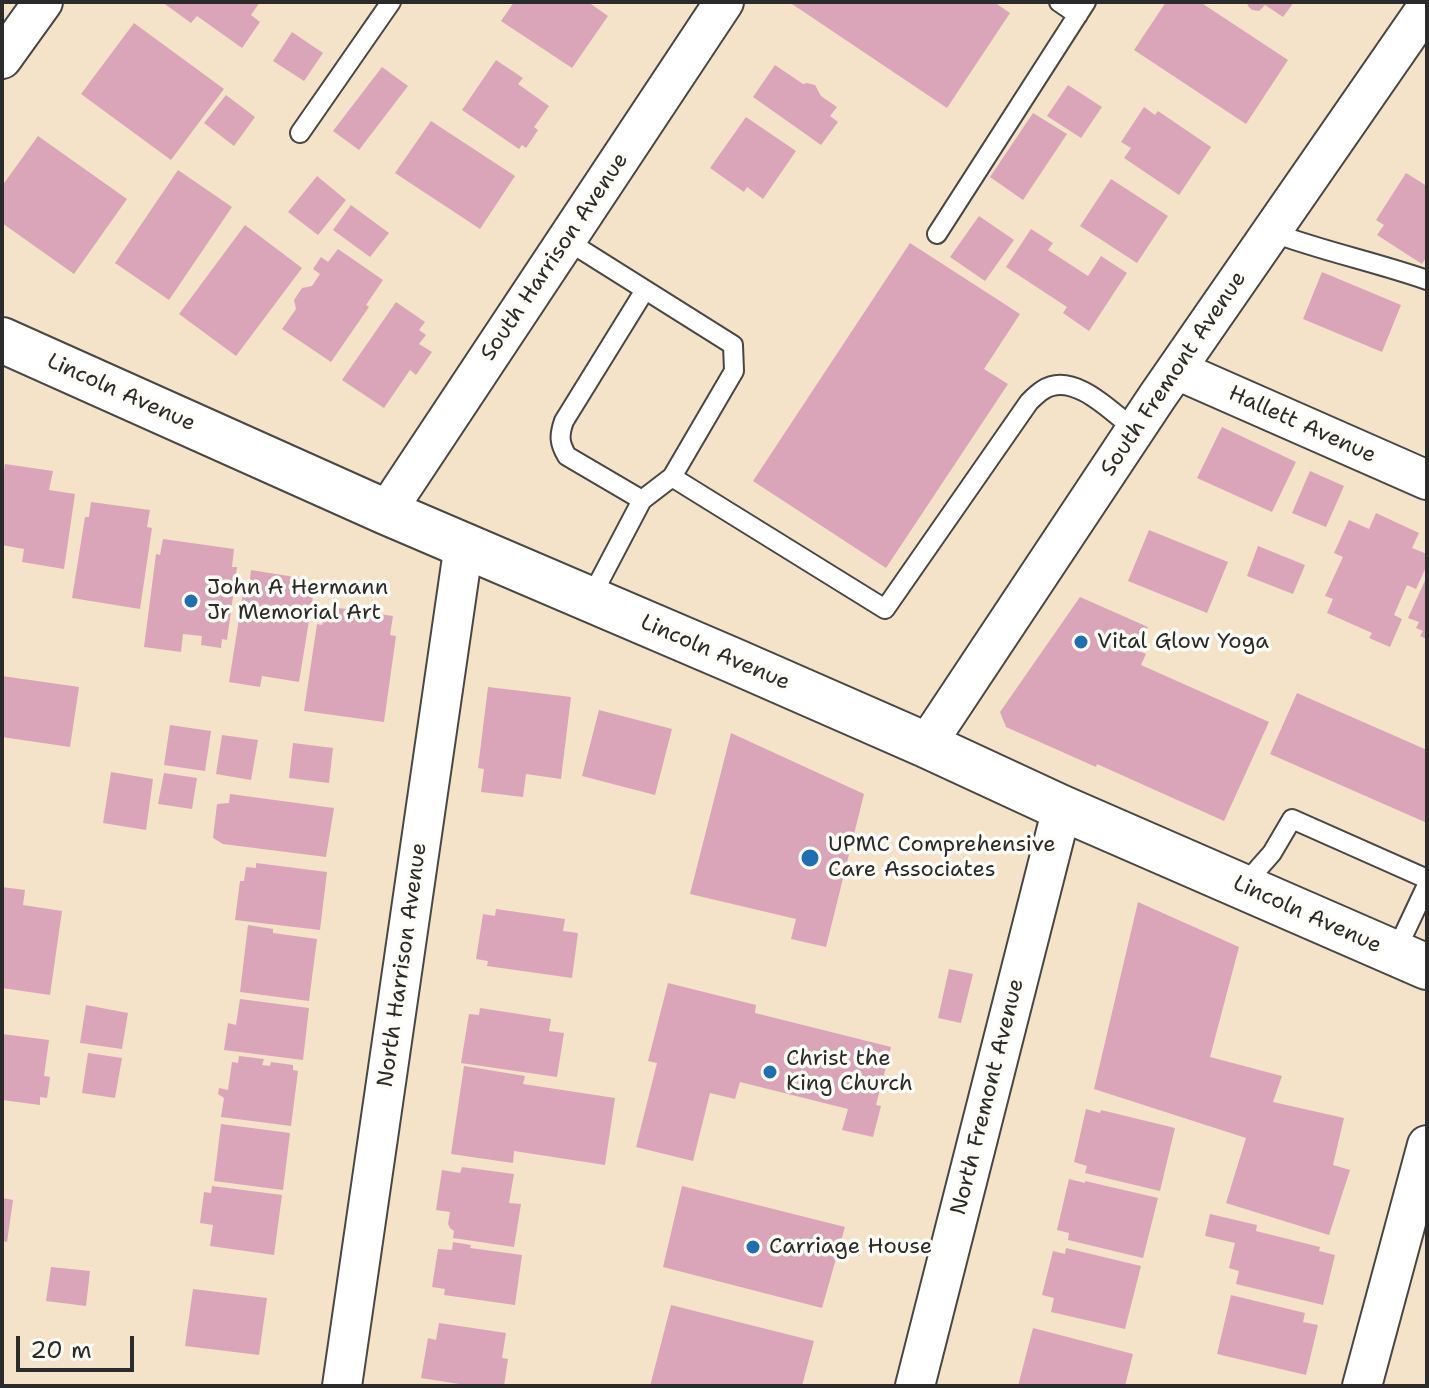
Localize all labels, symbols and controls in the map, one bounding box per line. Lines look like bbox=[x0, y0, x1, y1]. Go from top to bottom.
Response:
street label: South Harrison Avenue bbox=[476, 148, 634, 366]
street label: South Fremont Avenue bbox=[1096, 267, 1252, 481]
street label: Lincoln Avenue bbox=[43, 348, 199, 438]
street label: Hallett Avenue bbox=[1224, 381, 1380, 469]
place label: John A Hermann Jr Memorial Art bbox=[207, 575, 388, 626]
marker: John A Hermann Jr Memorial Art bbox=[182, 592, 200, 610]
street label: Lincoln Avenue bbox=[636, 610, 794, 696]
place label: Vital Glow Yoga bbox=[1097, 629, 1269, 655]
marker: Vital Glow Yoga bbox=[1072, 633, 1090, 651]
place label: UPMC Comprehensive Care Associates bbox=[828, 832, 1056, 884]
street label: North Harrison Avenue bbox=[373, 841, 433, 1089]
marker: UPMC Comprehensive Care Associates bbox=[799, 847, 821, 869]
street label: Lincoln Avenue bbox=[1229, 870, 1385, 960]
street label: North Fremont Avenue bbox=[946, 976, 1030, 1218]
place label: Christ the King Church bbox=[786, 1046, 913, 1098]
marker: Christ the King Church bbox=[761, 1063, 779, 1081]
place label: Carriage House bbox=[769, 1234, 932, 1260]
marker: Carriage House bbox=[744, 1238, 762, 1256]
scale bar bbox=[20, 1320, 138, 1370]
text: 20 m bbox=[30, 1334, 92, 1366]

